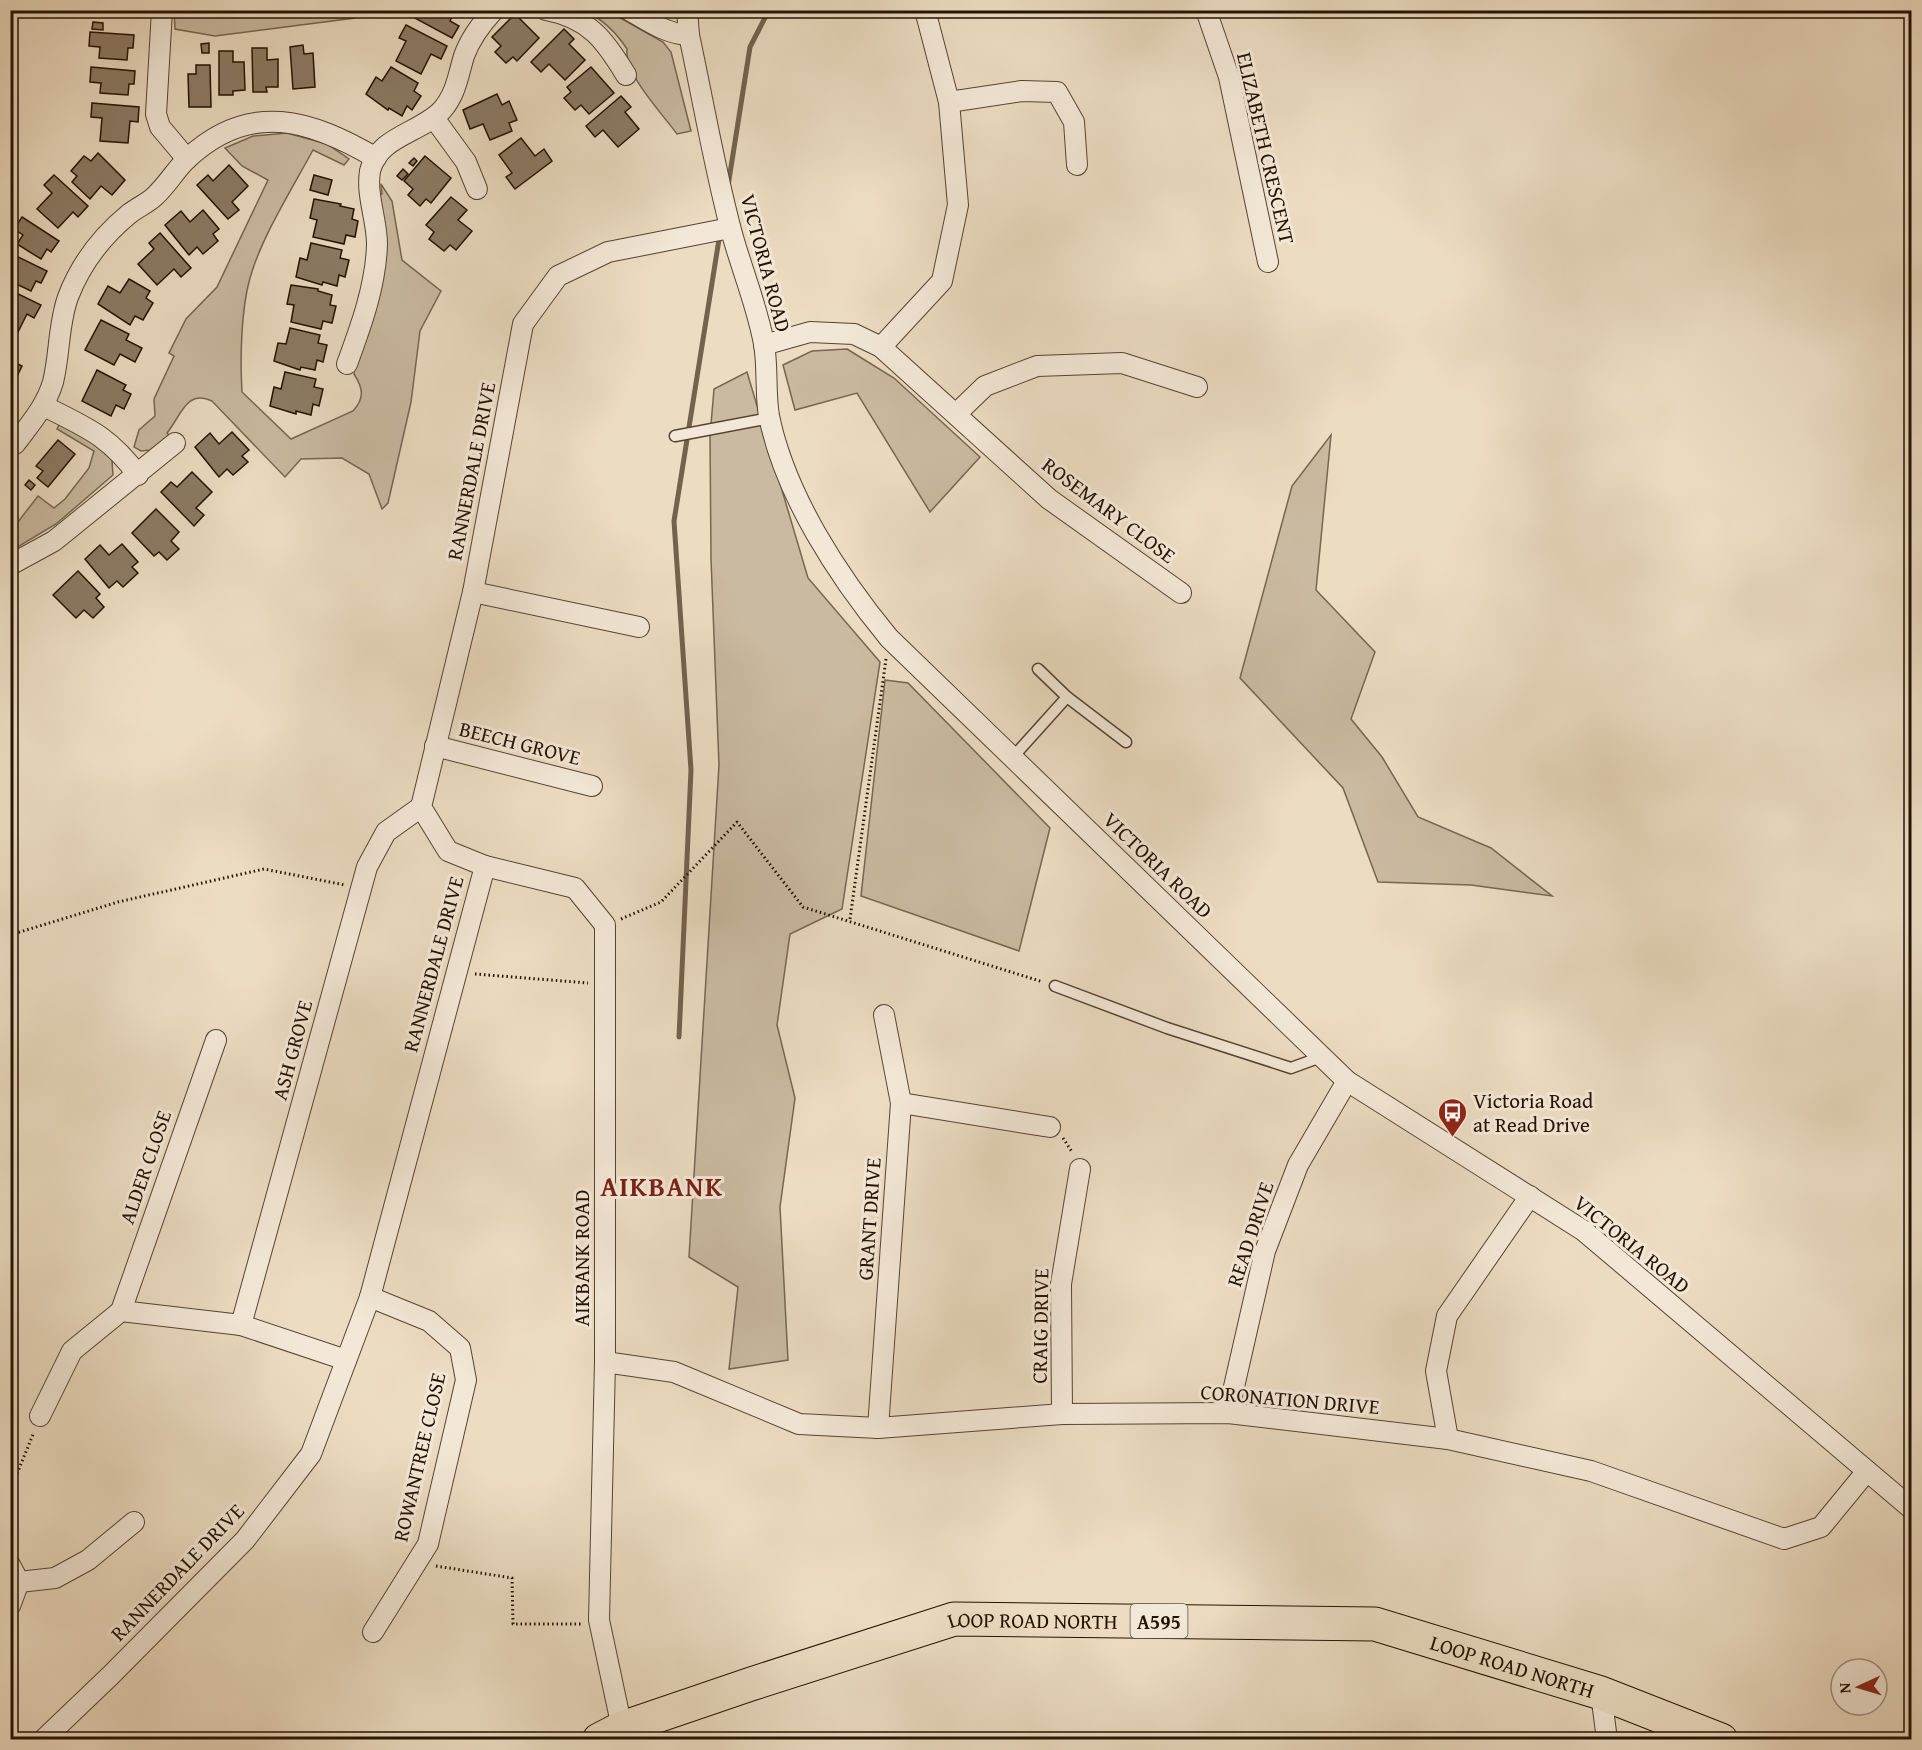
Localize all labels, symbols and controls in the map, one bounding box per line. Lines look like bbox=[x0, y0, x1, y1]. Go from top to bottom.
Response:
street label: ELIZABETH CRESCENT bbox=[1229, 49, 1303, 247]
street label: VICTORIA ROAD bbox=[733, 191, 799, 335]
street label: RANNERDALE DRIVE bbox=[439, 379, 504, 563]
street label: ROSEMARY CLOSE bbox=[1036, 449, 1183, 571]
street label: BEECH GROVE bbox=[456, 713, 584, 773]
street label: VICTORIA ROAD bbox=[1096, 805, 1220, 925]
street label: RANNERDALE DRIVE bbox=[395, 872, 471, 1055]
street label: ASH GROVE bbox=[264, 996, 320, 1104]
place label: Victoria Road at Read Drive bbox=[1473, 1085, 1594, 1140]
bus stop icon: Victoria Road at Read Drive bbox=[1436, 1096, 1468, 1138]
street label: ALDER CLOSE bbox=[111, 1106, 179, 1228]
street label: GRANT DRIVE bbox=[849, 1156, 889, 1281]
district label: AIKBANK bbox=[601, 1166, 723, 1206]
street label: READ DRIVE bbox=[1218, 1177, 1282, 1290]
street label: VICTORIA ROAD bbox=[1567, 1187, 1697, 1301]
street label: AIKBANK ROAD bbox=[566, 1190, 597, 1326]
street label: CRAIG DRIVE bbox=[1023, 1268, 1057, 1384]
street label: ROWANTREE CLOSE bbox=[384, 1369, 454, 1545]
street label: CORONATION DRIVE bbox=[1199, 1376, 1381, 1422]
street label: RANNERDALE DRIVE bbox=[103, 1496, 251, 1648]
street label: LOOP ROAD NORTH bbox=[943, 1603, 1118, 1636]
road number: A595 bbox=[1130, 1604, 1188, 1638]
street label: LOOP ROAD NORTH bbox=[1427, 1626, 1598, 1706]
north arrow bbox=[1829, 1657, 1889, 1717]
text: N bbox=[1832, 1682, 1856, 1694]

